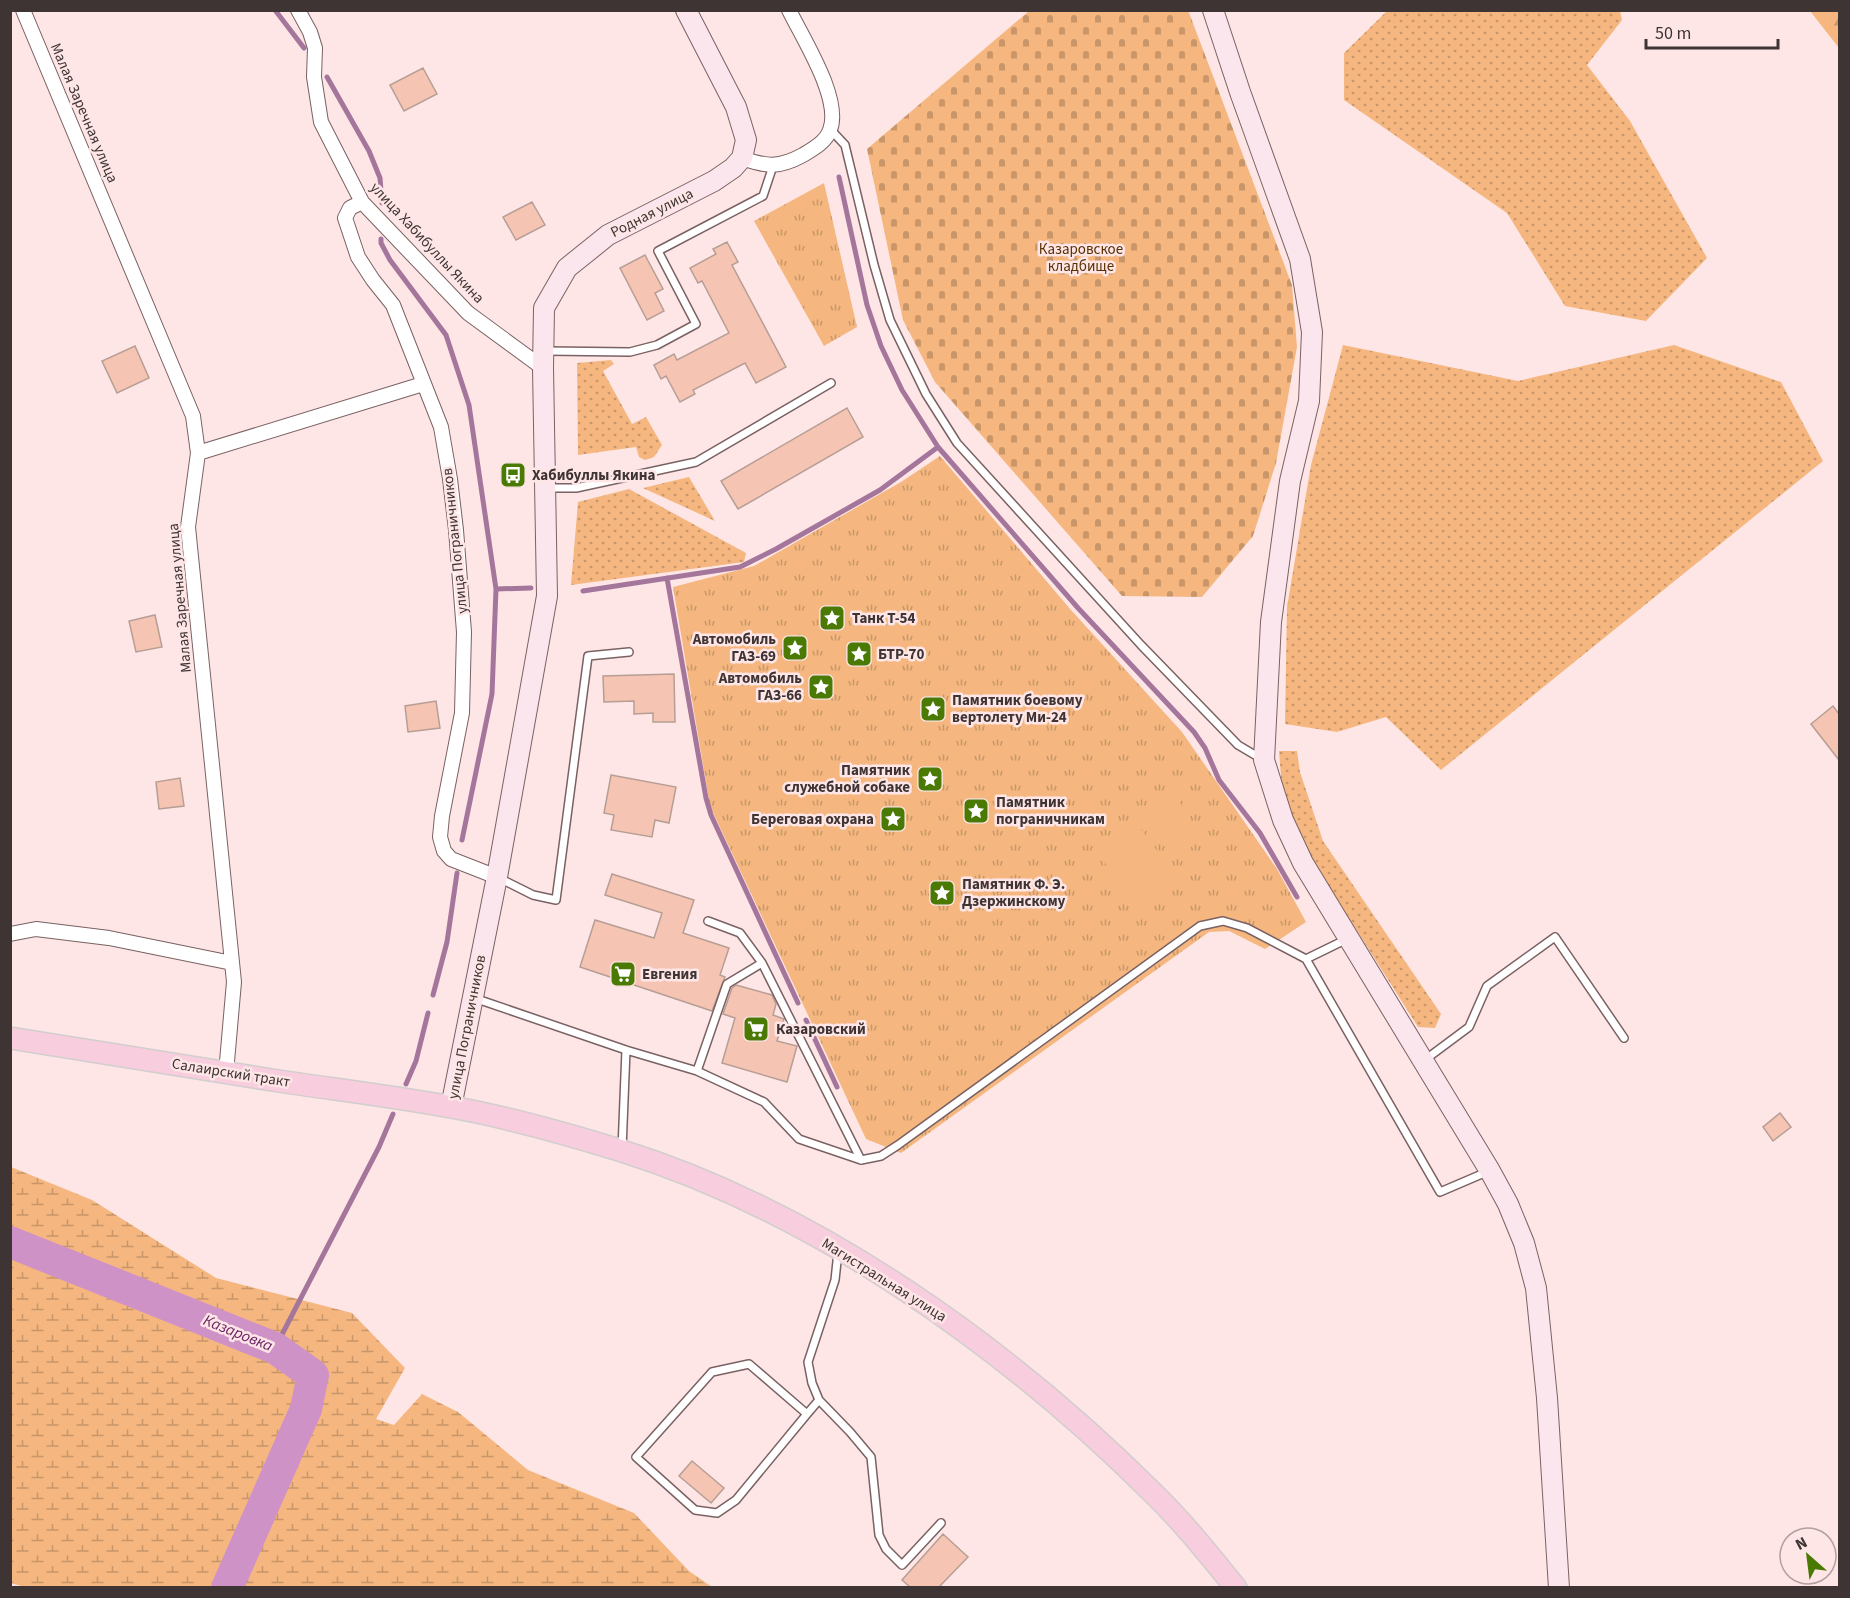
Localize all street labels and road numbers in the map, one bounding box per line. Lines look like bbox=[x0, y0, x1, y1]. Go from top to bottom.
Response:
street label: Малая Заречная улица bbox=[45, 40, 123, 186]
street label: улица Хабибуллы Якина bbox=[365, 178, 489, 308]
street label: Родная улица bbox=[607, 183, 697, 243]
street label: улица Пограничников bbox=[437, 467, 473, 615]
street label: Малая Заречная улица bbox=[163, 522, 197, 674]
street label: улица Пограничников bbox=[443, 953, 491, 1101]
street label: Салаирский тракт bbox=[170, 1053, 292, 1093]
street label: Магистральная улица bbox=[817, 1233, 951, 1327]

